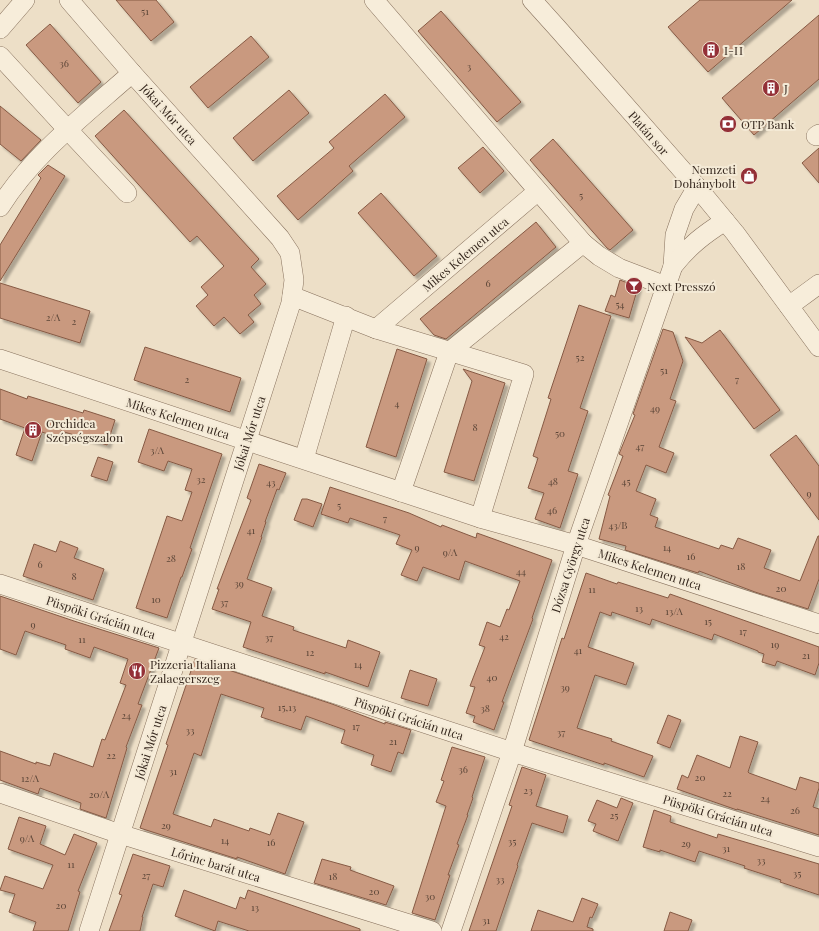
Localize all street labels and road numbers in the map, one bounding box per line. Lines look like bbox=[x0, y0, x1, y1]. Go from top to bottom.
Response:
street label: Jókai Mór utca bbox=[137, 79, 201, 148]
street label: Platán sor bbox=[625, 107, 673, 159]
street label: Mikes Kelemen utca bbox=[419, 213, 511, 295]
street label: Mikes Kelemen utca bbox=[124, 394, 232, 442]
street label: Jókai Mór utca bbox=[229, 394, 269, 473]
street label: Dózsa György utca bbox=[547, 515, 593, 615]
street label: Mikes Kelemen utca bbox=[596, 545, 704, 593]
street label: Püspöki Grácián utca bbox=[44, 592, 158, 642]
street label: Püspöki Grácián utca bbox=[352, 693, 466, 743]
street label: Jókai Mór utca bbox=[130, 703, 170, 782]
street label: Püspöki Grácián utca bbox=[661, 791, 775, 839]
street label: Lőrinc barát utca bbox=[169, 843, 263, 885]

